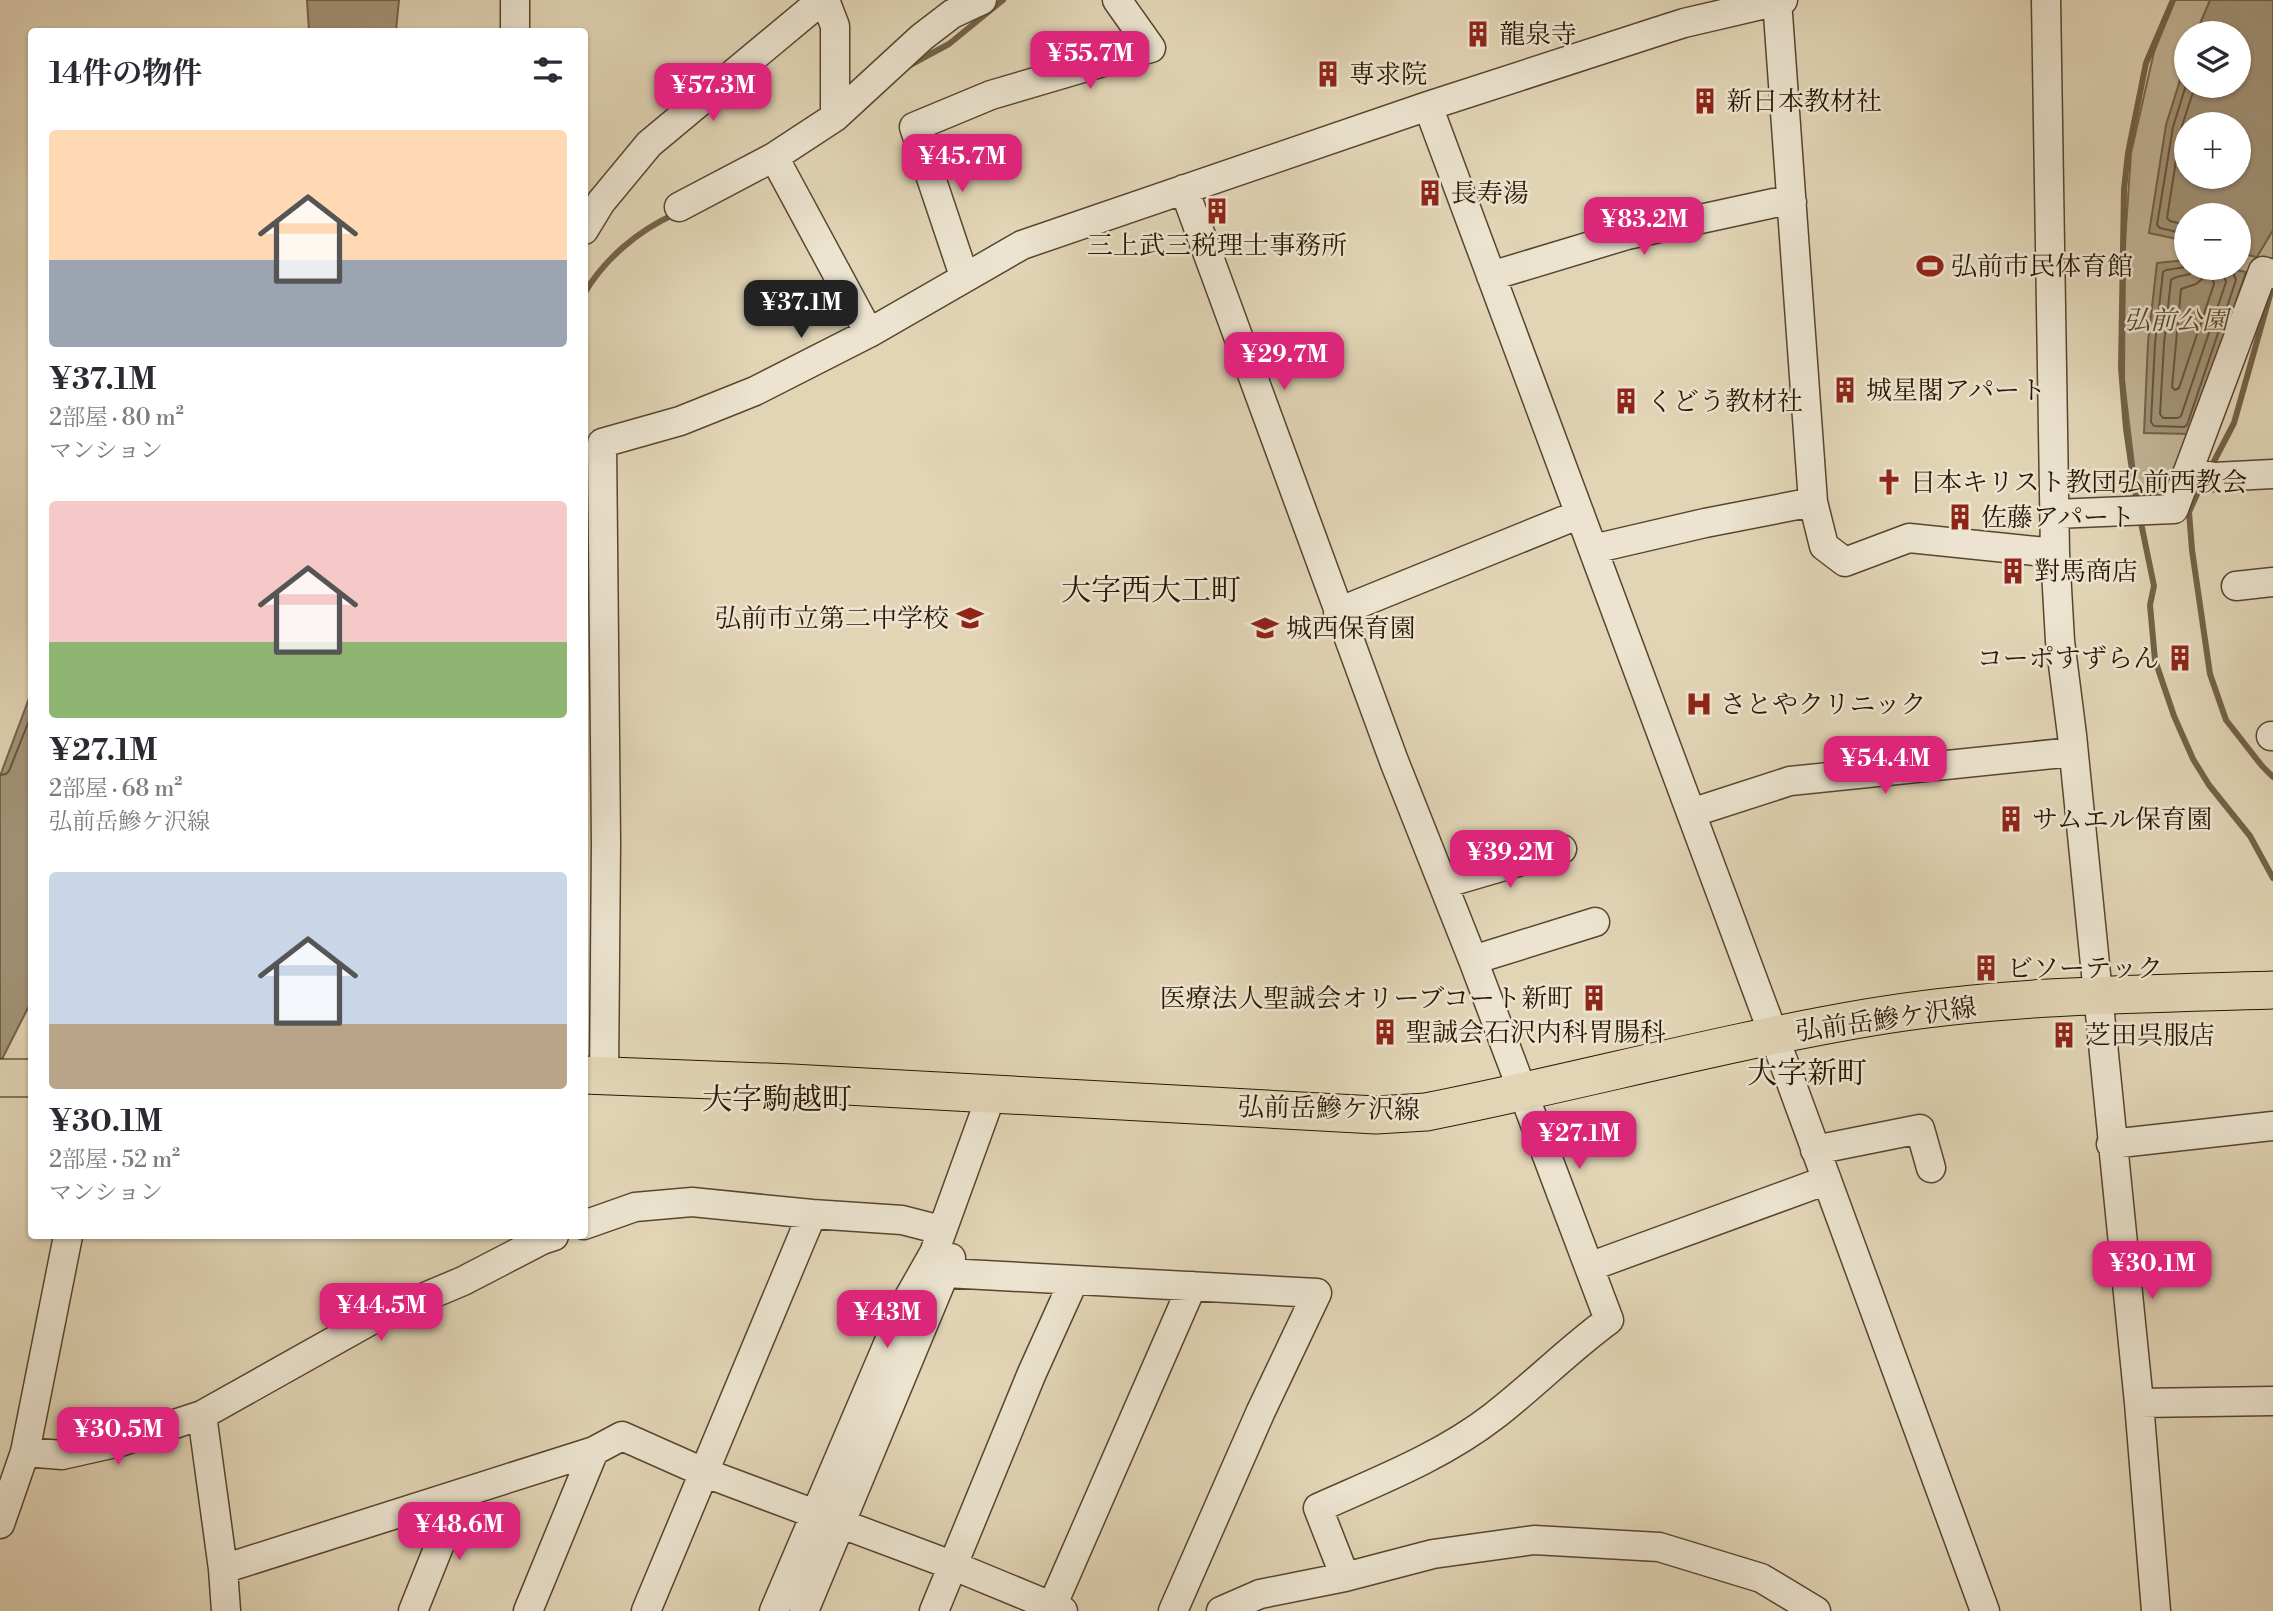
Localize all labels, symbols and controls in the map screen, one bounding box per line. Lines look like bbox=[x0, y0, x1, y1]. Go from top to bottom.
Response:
building icon: 龍泉寺 bbox=[1463, 19, 1493, 49]
place label: 龍泉寺 bbox=[1499, 19, 1577, 51]
map controls bbox=[2174, 21, 2251, 280]
button: layers bbox=[2174, 21, 2251, 98]
pin: ¥55.7M bbox=[1033, 32, 1147, 91]
text: ¥55.7M bbox=[1046, 40, 1134, 68]
icon: filters bbox=[529, 51, 567, 89]
text: 14件の物件 bbox=[49, 55, 202, 93]
building icon: 専求院 bbox=[1313, 59, 1343, 89]
place label: 専求院 bbox=[1349, 59, 1427, 91]
pin: ¥57.3M bbox=[656, 64, 770, 123]
text: ¥57.3M bbox=[670, 72, 756, 100]
building icon: 新日本教材社 bbox=[1690, 86, 1720, 116]
place label: 新日本教材社 bbox=[1726, 86, 1882, 118]
button: + bbox=[2174, 112, 2251, 189]
pin: ¥45.7M bbox=[905, 134, 1019, 194]
text: ¥45.7M bbox=[918, 143, 1006, 171]
icon: home bbox=[245, 176, 371, 302]
building icon: 長寿湯 bbox=[1415, 178, 1445, 208]
place label: 長寿湯 bbox=[1451, 178, 1529, 210]
building icon: 三上武三税理士事務所 bbox=[1202, 196, 1232, 226]
pin: ¥83.2M bbox=[1587, 198, 1701, 257]
button: − bbox=[2174, 203, 2251, 280]
text: ¥83.2M bbox=[1600, 206, 1688, 234]
place label: 三上武三税理士事務所 bbox=[1087, 230, 1347, 262]
sports icon: 弘前市民体育館 bbox=[1915, 251, 1945, 281]
place label: 弘前市民体育館 bbox=[1951, 251, 2133, 283]
pin: ¥37.1M bbox=[744, 280, 858, 340]
text: ¥37.1M bbox=[760, 289, 842, 317]
park label: 弘前公園 bbox=[2124, 305, 2232, 337]
pin: ¥29.7M bbox=[1227, 332, 1341, 392]
text: ¥29.7M bbox=[1240, 341, 1328, 369]
text: ¥37.1M bbox=[49, 361, 156, 399]
building icon: 城星閣アパート bbox=[1830, 375, 1860, 405]
place label: 城星閣アパート bbox=[1866, 375, 2046, 407]
building icon: くどう教材社 bbox=[1611, 386, 1641, 416]
place label: くどう教材社 bbox=[1647, 386, 1803, 418]
text: 2部屋 · 80 m² bbox=[49, 404, 184, 432]
text: マンション bbox=[49, 437, 163, 465]
church icon: 日本キリスト教団弘前西教会 bbox=[1874, 467, 1904, 497]
place label: 日本キリスト教団弘前西教会 bbox=[1910, 467, 2247, 499]
building icon: 佐藤アパート bbox=[1945, 502, 1975, 532]
place label: 佐藤アパート bbox=[1981, 502, 2135, 534]
icon: home bbox=[245, 547, 371, 673]
building icon: 對馬商店 bbox=[1998, 556, 2028, 586]
place label: 對馬商店 bbox=[2034, 556, 2138, 588]
district label: 大字西大工町 bbox=[1061, 572, 1241, 610]
place label: 弘前市立第二中学校 bbox=[715, 603, 949, 635]
school or university icon: 弘前市立第二中学校 bbox=[955, 603, 985, 633]
school or university icon: 城西保育園 bbox=[1250, 613, 1280, 643]
place label: 城西保育園 bbox=[1286, 613, 1416, 645]
place label: コーポすずらん bbox=[1977, 643, 2159, 675]
building icon: コーポすずらん bbox=[2165, 643, 2195, 673]
hospital icon: さとやクリニック bbox=[1684, 689, 1714, 719]
place label: さとやクリニック bbox=[1720, 689, 1926, 721]
text: ¥27.1M bbox=[49, 732, 157, 770]
pin: ¥54.4M bbox=[1828, 736, 1942, 796]
text: ¥54.4M bbox=[1840, 745, 1930, 773]
text: 2部屋 · 68 m² bbox=[49, 775, 182, 803]
building icon: サムエル保育園 bbox=[1996, 804, 2026, 834]
place label: サムエル保育園 bbox=[2032, 804, 2213, 836]
text: 弘前岳鰺ケ沢線 bbox=[49, 808, 210, 836]
pin: ¥39.2M bbox=[1453, 830, 1567, 890]
text: ¥39.2M bbox=[1466, 839, 1554, 867]
icon: home bbox=[245, 918, 371, 1044]
building icon: ビソーテック bbox=[1971, 953, 2001, 983]
place label: ビソーテック bbox=[2007, 953, 2163, 985]
place label: 医療法人聖誠会オリーブコート新町 bbox=[1160, 983, 1573, 1015]
building icon: 医療法人聖誠会オリーブコート新町 bbox=[1579, 983, 1609, 1013]
street label: 弘前岳鰺ケ沢線 bbox=[1794, 991, 1978, 1049]
building icon: 聖誠会石沢内科胃腸科 bbox=[1370, 1017, 1400, 1047]
place label: 聖誠会石沢内科胃腸科 bbox=[1406, 1017, 1666, 1049]
building icon: 芝田呉服店 bbox=[2049, 1020, 2079, 1050]
place label: 芝田呉服店 bbox=[2085, 1020, 2215, 1052]
district label: 大字新町 bbox=[1747, 1055, 1867, 1093]
district label: 大字駒越町 bbox=[702, 1081, 852, 1119]
street label: 弘前岳鰺ケ沢線 bbox=[1238, 1091, 1420, 1127]
text: ¥30.1M bbox=[49, 1103, 163, 1141]
pin: ¥27.1M bbox=[1522, 1112, 1636, 1171]
text: ¥27.1M bbox=[1537, 1120, 1621, 1148]
text: 2部屋 · 52 m² bbox=[49, 1146, 180, 1174]
text: マンション bbox=[49, 1179, 163, 1207]
pin: ¥30.1M bbox=[2095, 1242, 2209, 1301]
text: ¥30.1M bbox=[2108, 1250, 2196, 1278]
pin: ¥44.5M bbox=[324, 1284, 438, 1343]
pin: ¥43M bbox=[846, 1290, 928, 1350]
text: ¥44.5M bbox=[336, 1292, 426, 1320]
text: ¥43M bbox=[853, 1299, 921, 1327]
pin: ¥30.5M bbox=[61, 1408, 175, 1467]
text: ¥30.5M bbox=[73, 1416, 163, 1444]
pin: ¥48.6M bbox=[402, 1502, 516, 1562]
text: ¥48.6M bbox=[414, 1511, 504, 1539]

